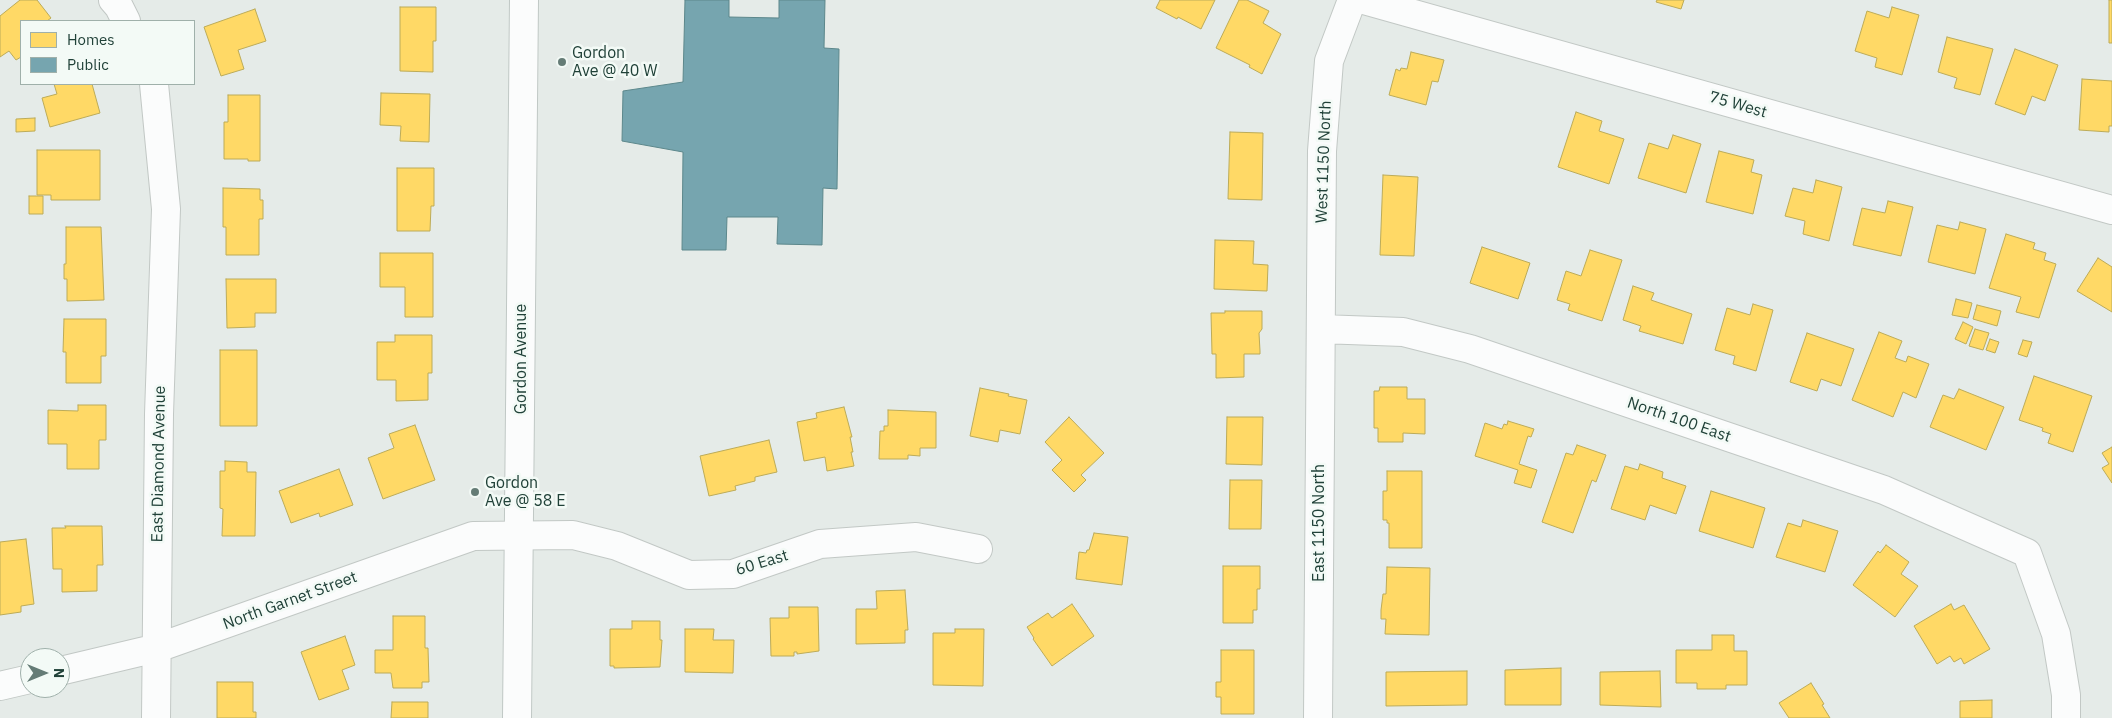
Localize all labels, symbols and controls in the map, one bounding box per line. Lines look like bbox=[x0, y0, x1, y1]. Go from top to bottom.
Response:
legend bbox=[20, 20, 195, 85]
text: Homes bbox=[67, 30, 115, 49]
place label: Gordon Ave @ 40 W bbox=[572, 43, 658, 81]
text: Public bbox=[67, 55, 109, 74]
marker: Gordon Ave @ 40 W bbox=[556, 56, 568, 68]
street label: 75 West bbox=[1707, 88, 1769, 122]
street label: West 1150 North bbox=[1312, 100, 1336, 224]
street label: Gordon Avenue bbox=[511, 304, 531, 414]
street label: East Diamond Avenue bbox=[148, 385, 170, 543]
street label: North 100 East bbox=[1625, 393, 1733, 447]
street label: East 1150 North bbox=[1309, 464, 1329, 582]
place label: Gordon Ave @ 58 E bbox=[485, 473, 566, 511]
marker: Gordon Ave @ 58 E bbox=[469, 486, 481, 498]
street label: 60 East bbox=[733, 546, 791, 580]
street label: North Garnet Street bbox=[220, 568, 360, 634]
north arrow bbox=[20, 648, 70, 698]
text: N bbox=[50, 668, 68, 678]

